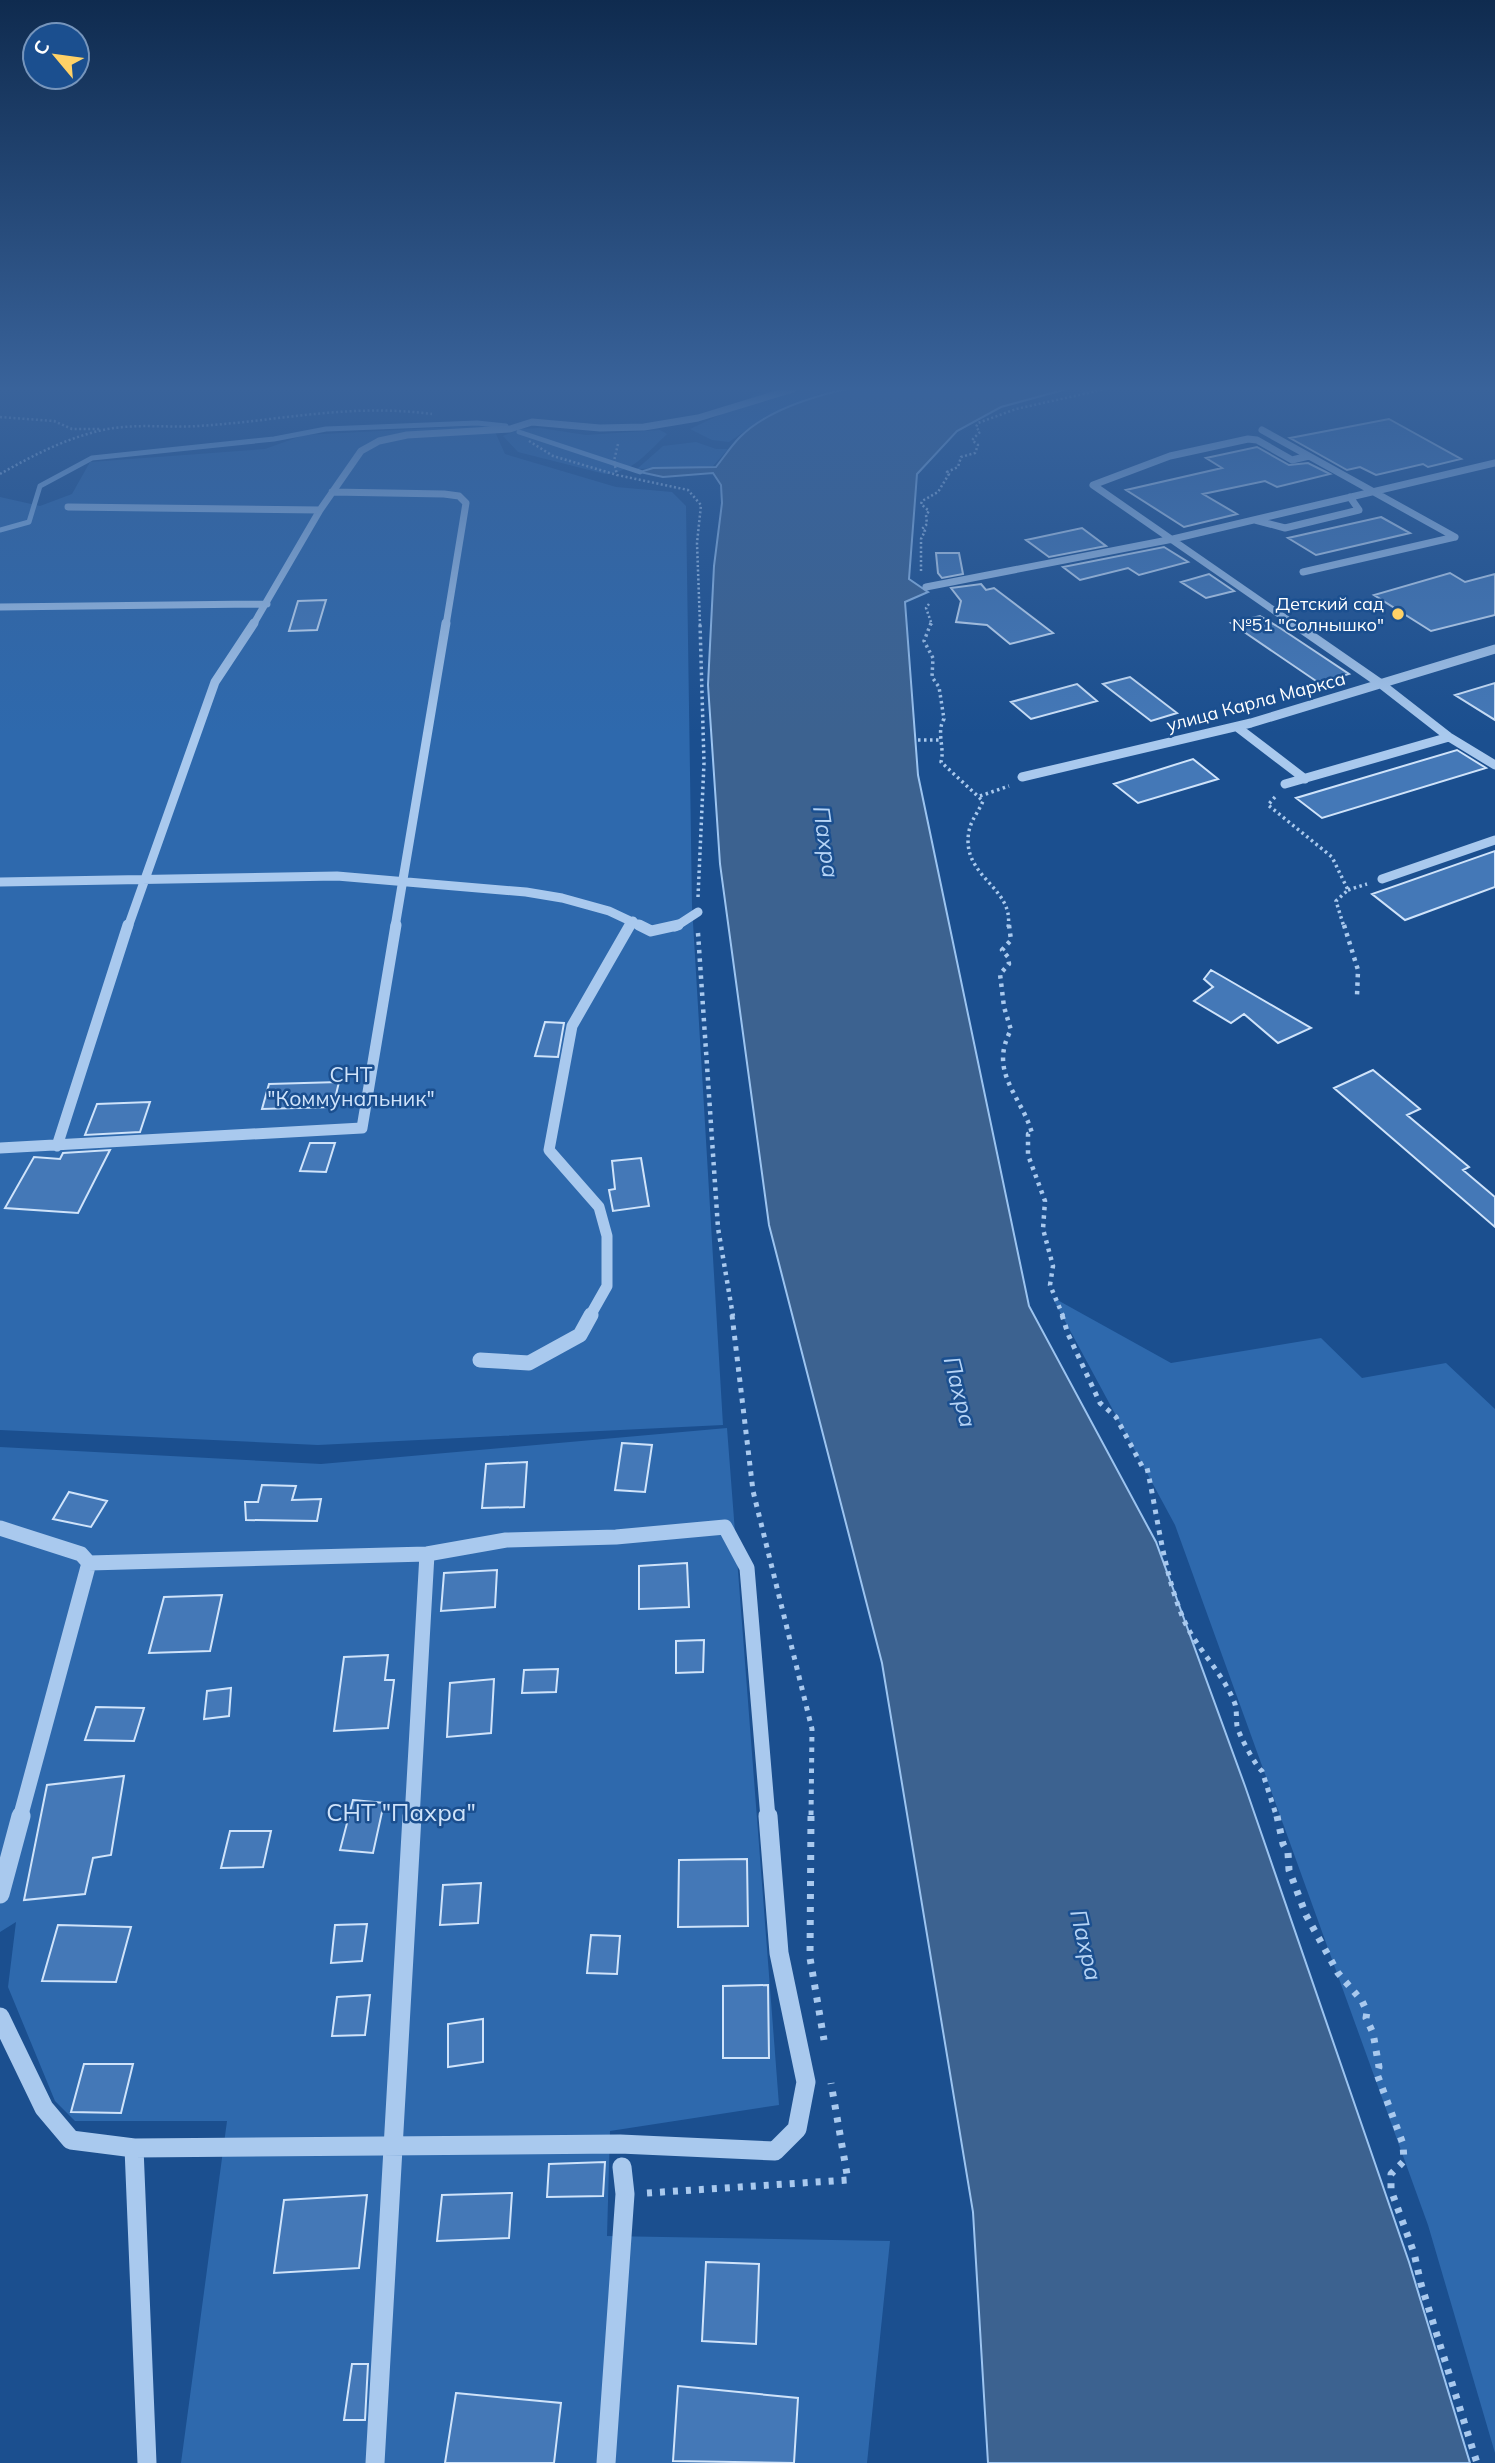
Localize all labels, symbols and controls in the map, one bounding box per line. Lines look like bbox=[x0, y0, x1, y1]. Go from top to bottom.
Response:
north arrow bbox=[21, 21, 91, 91]
text: С bbox=[27, 36, 55, 59]
place label: Детский сад №51 "Солнышко" bbox=[1232, 592, 1384, 636]
marker: Детский сад №51 "Солнышко" bbox=[1390, 606, 1406, 622]
street label: улица Карла Маркса bbox=[1164, 667, 1348, 736]
water label: Пахра bbox=[807, 804, 846, 880]
park label: СНТ "Коммунальник" bbox=[267, 1061, 435, 1111]
water label: Пахра bbox=[938, 1353, 983, 1430]
park label: СНТ "Пахра" bbox=[326, 1797, 476, 1827]
water label: Пахра bbox=[1064, 1906, 1109, 1983]

